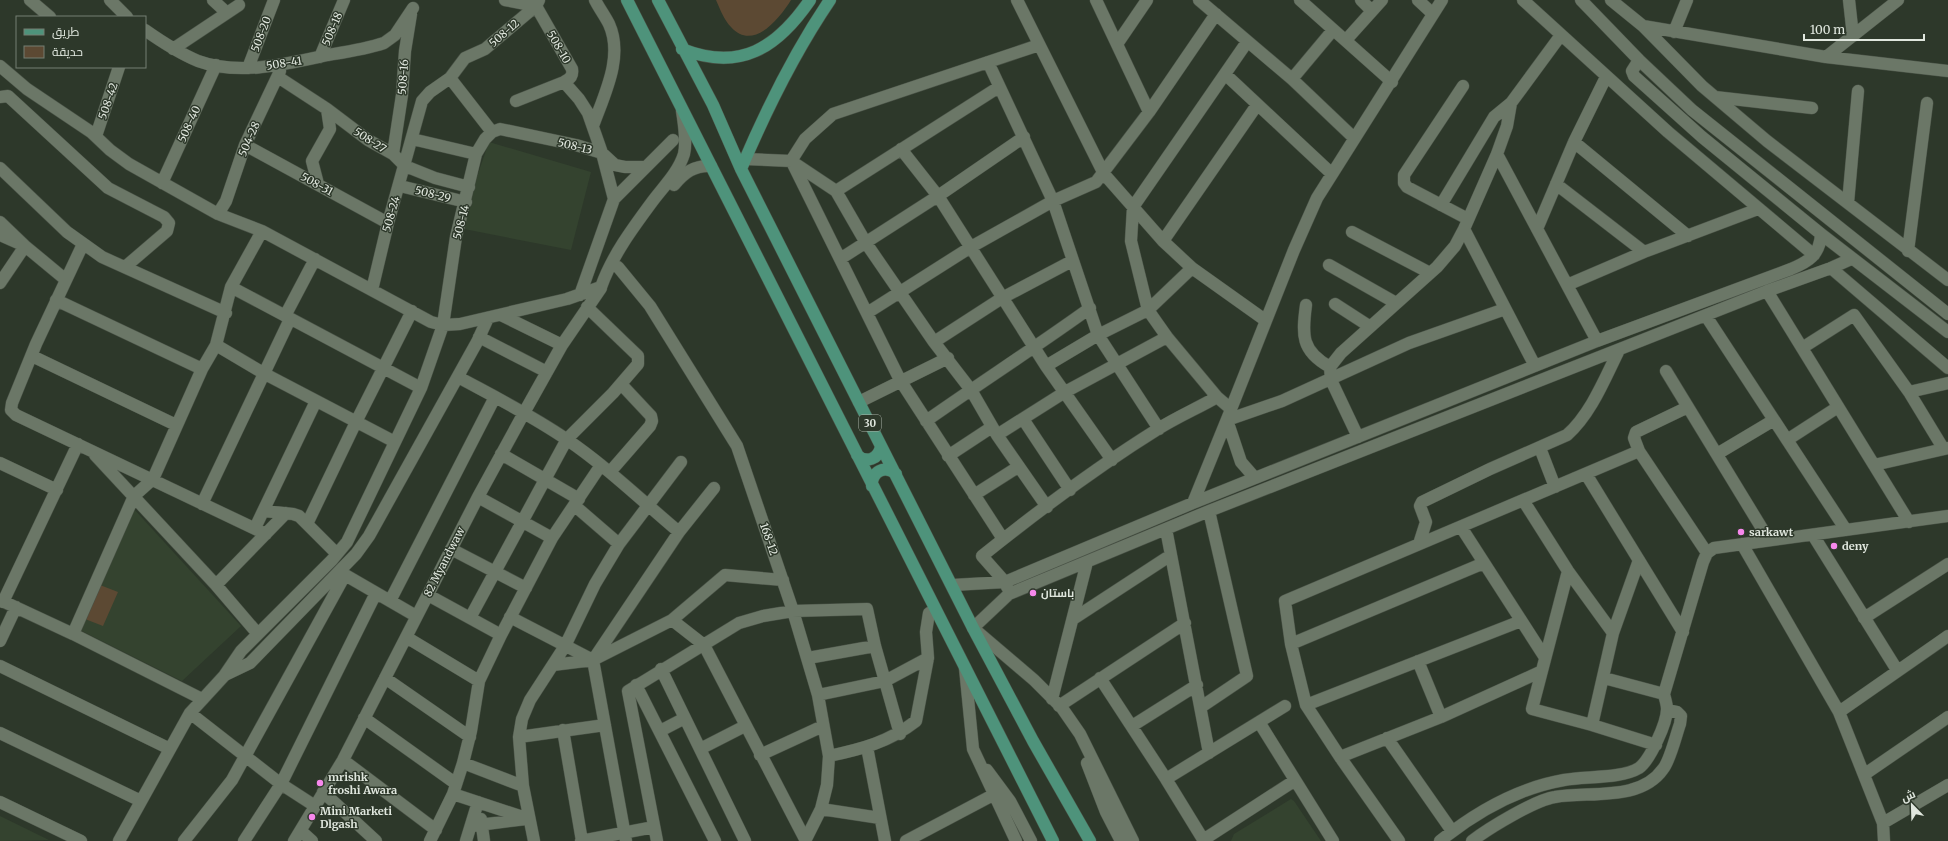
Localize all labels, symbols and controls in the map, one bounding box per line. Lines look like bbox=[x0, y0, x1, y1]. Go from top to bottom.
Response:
street label: 508-18 bbox=[319, 10, 346, 48]
street label: 508-20 bbox=[248, 14, 274, 54]
legend bbox=[16, 16, 146, 68]
street label: 508-12 bbox=[486, 16, 522, 50]
scale bar bbox=[1804, 16, 1924, 42]
text: 100 m bbox=[1810, 22, 1845, 37]
text: طريق bbox=[52, 24, 80, 39]
street label: 508-10 bbox=[544, 28, 574, 66]
text: حديقة bbox=[52, 44, 83, 59]
street label: 508-41 bbox=[265, 53, 303, 73]
street label: 508-16 bbox=[395, 59, 411, 95]
street label: 508-42 bbox=[95, 81, 121, 121]
street label: 508-40 bbox=[174, 103, 204, 145]
street label: 504-28 bbox=[235, 119, 263, 159]
street label: 508-27 bbox=[351, 124, 389, 156]
street label: 508-13 bbox=[556, 135, 594, 157]
street label: 508-31 bbox=[298, 169, 336, 199]
street label: 508-29 bbox=[414, 183, 453, 205]
street label: 508-24 bbox=[379, 194, 403, 234]
street label: 508-14 bbox=[450, 203, 472, 241]
road number: 30 bbox=[859, 415, 881, 431]
street label: 168-12 bbox=[757, 521, 781, 557]
street label: 82 Myandwaw bbox=[420, 524, 468, 599]
place label: sarkawt bbox=[1749, 525, 1794, 539]
marker: sarkawt bbox=[1736, 527, 1746, 537]
place label: deny bbox=[1842, 539, 1869, 553]
marker: deny bbox=[1829, 541, 1839, 551]
place label: باستان bbox=[1041, 586, 1074, 600]
marker: باستان bbox=[1028, 588, 1038, 598]
place label: mrishk froshi Awara bbox=[328, 770, 397, 797]
marker: mrishk froshi Awara bbox=[315, 778, 325, 788]
north arrow bbox=[1892, 785, 1932, 825]
text: ش bbox=[1899, 787, 1917, 805]
place label: Mini Marketi Dlgash bbox=[320, 804, 392, 831]
marker: Mini Marketi Dlgash bbox=[307, 812, 317, 822]

